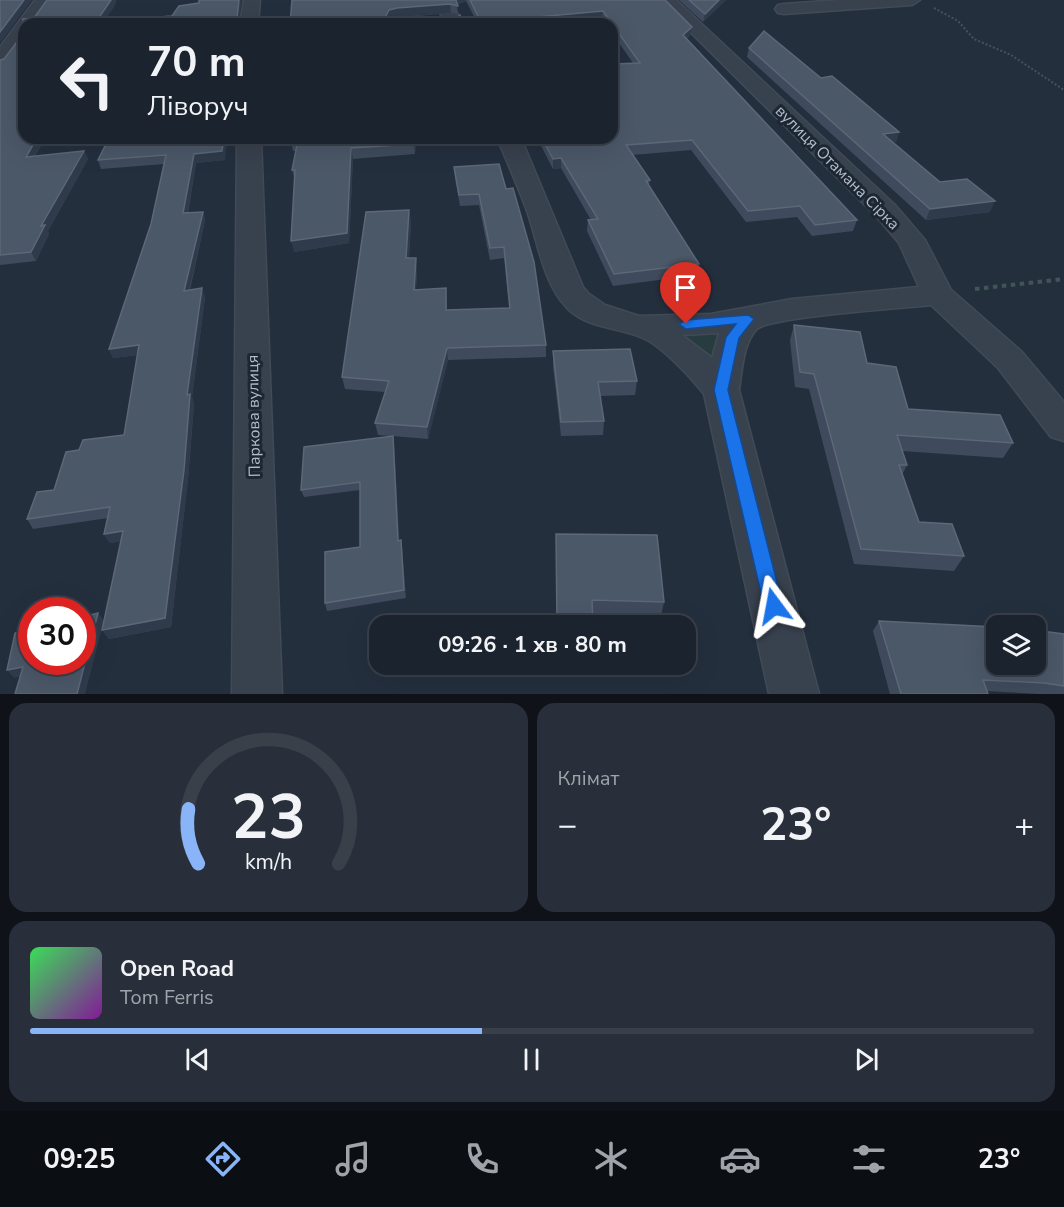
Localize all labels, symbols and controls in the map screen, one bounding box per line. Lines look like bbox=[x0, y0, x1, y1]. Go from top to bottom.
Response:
text: 70 m bbox=[147, 34, 246, 91]
icon: left bbox=[48, 42, 126, 120]
text: Ліворуч bbox=[147, 88, 248, 125]
street label: вулиця Отамана Сірка bbox=[770, 101, 904, 235]
pin bbox=[660, 262, 711, 324]
icon: arrive bbox=[669, 271, 702, 304]
street label: Паркова вулиця bbox=[242, 355, 266, 477]
position arrow bbox=[742, 574, 806, 638]
speed limit sign: 30 bbox=[18, 597, 96, 675]
map controls bbox=[986, 615, 1046, 675]
button: layers bbox=[986, 615, 1046, 675]
text: 09:26 · 1 хв · 80 m bbox=[438, 630, 627, 660]
text: Клімат bbox=[558, 765, 619, 792]
text: 23 bbox=[231, 775, 306, 860]
text: 23° bbox=[760, 795, 831, 856]
text: − bbox=[558, 803, 577, 848]
text: + bbox=[1014, 803, 1034, 848]
text: km/h bbox=[245, 848, 292, 878]
text: Open Road bbox=[120, 954, 234, 984]
text: Tom Ferris bbox=[120, 984, 214, 1011]
icon: previous bbox=[181, 1043, 214, 1076]
icon: pause bbox=[515, 1043, 548, 1076]
icon: next bbox=[850, 1043, 883, 1076]
icon: directions bbox=[202, 1138, 244, 1180]
icon: music bbox=[332, 1138, 374, 1180]
icon: phone bbox=[461, 1138, 503, 1180]
icon: climate bbox=[590, 1138, 632, 1180]
icon: car bbox=[719, 1138, 761, 1180]
icon: filters bbox=[848, 1138, 890, 1180]
text: 09:25 bbox=[44, 1141, 115, 1178]
text: 23° bbox=[978, 1141, 1020, 1178]

